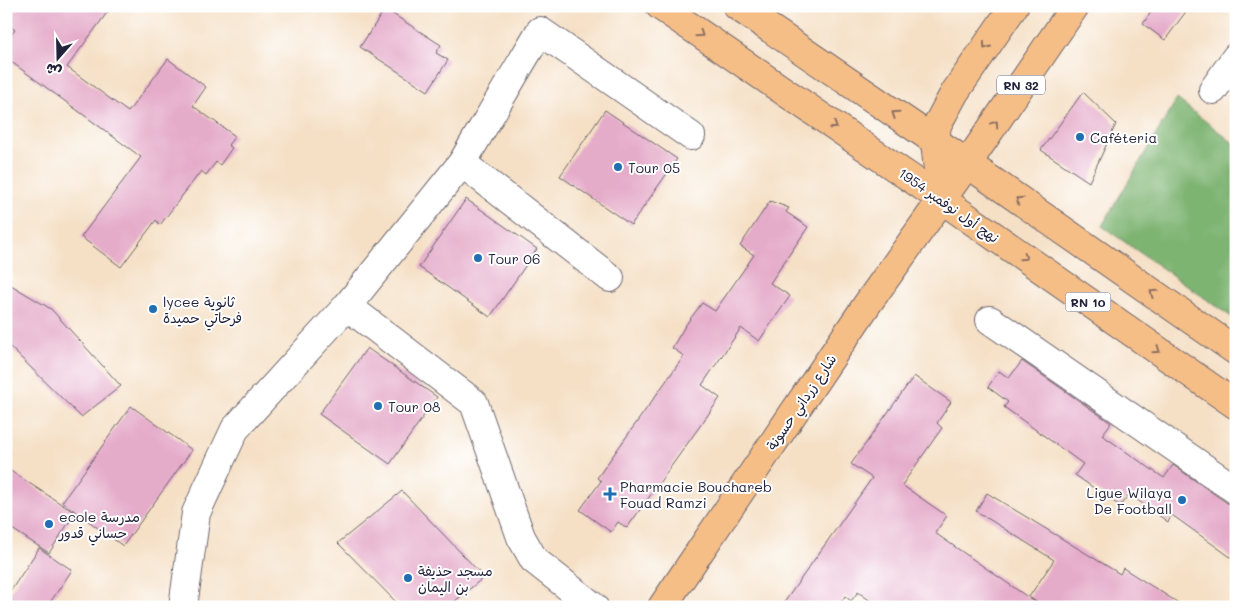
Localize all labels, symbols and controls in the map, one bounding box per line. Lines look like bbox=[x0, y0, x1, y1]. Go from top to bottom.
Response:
one-way arrow bbox=[695, 28, 704, 37]
north arrow bbox=[32, 32, 82, 82]
one-way arrow bbox=[983, 41, 992, 50]
text: ش bbox=[43, 59, 64, 82]
road number: RN 32 bbox=[997, 76, 1045, 94]
one-way arrow bbox=[891, 111, 901, 120]
one-way arrow bbox=[829, 120, 838, 129]
one-way arrow bbox=[989, 120, 998, 130]
place label: Caféteria bbox=[1090, 128, 1157, 147]
marker: Caféteria bbox=[1074, 131, 1086, 143]
place label: Tour 05 bbox=[628, 158, 680, 177]
marker: Tour 05 bbox=[612, 161, 624, 173]
street label: نهج أول نوفمبر 1954 bbox=[894, 163, 1003, 248]
one-way arrow bbox=[1015, 197, 1025, 206]
place label: Tour 06 bbox=[488, 249, 540, 268]
one-way arrow bbox=[1018, 251, 1028, 260]
marker: Tour 06 bbox=[472, 252, 484, 264]
one-way arrow bbox=[1149, 290, 1158, 299]
place label: lycee ثانوية فرحاتي حميدة bbox=[163, 292, 242, 331]
road number: RN 10 bbox=[1066, 292, 1110, 312]
marker: lycee ثانوية فرحاتي حميدة bbox=[147, 303, 159, 315]
one-way arrow bbox=[1151, 344, 1161, 353]
street label: شارع زرداني حسونة bbox=[762, 350, 844, 456]
place label: Tour 08 bbox=[388, 397, 440, 416]
marker: Tour 08 bbox=[372, 400, 384, 412]
place label: Pharmacie Bouchareb Fouad Ramzi bbox=[620, 477, 772, 512]
place label: Ligue Wilaya De Football bbox=[1087, 483, 1172, 518]
marker: Pharmacie Bouchareb Fouad Ramzi bbox=[604, 488, 616, 500]
marker: Ligue Wilaya De Football bbox=[1176, 494, 1188, 506]
place label: ecole مدرسة حساني قدور bbox=[58, 507, 140, 546]
marker: ecole مدرسة حساني قدور bbox=[43, 518, 55, 530]
place label: مسجد حذيفة بن اليمان bbox=[418, 561, 493, 596]
marker: مسجد حذيفة بن اليمان bbox=[402, 572, 414, 584]

